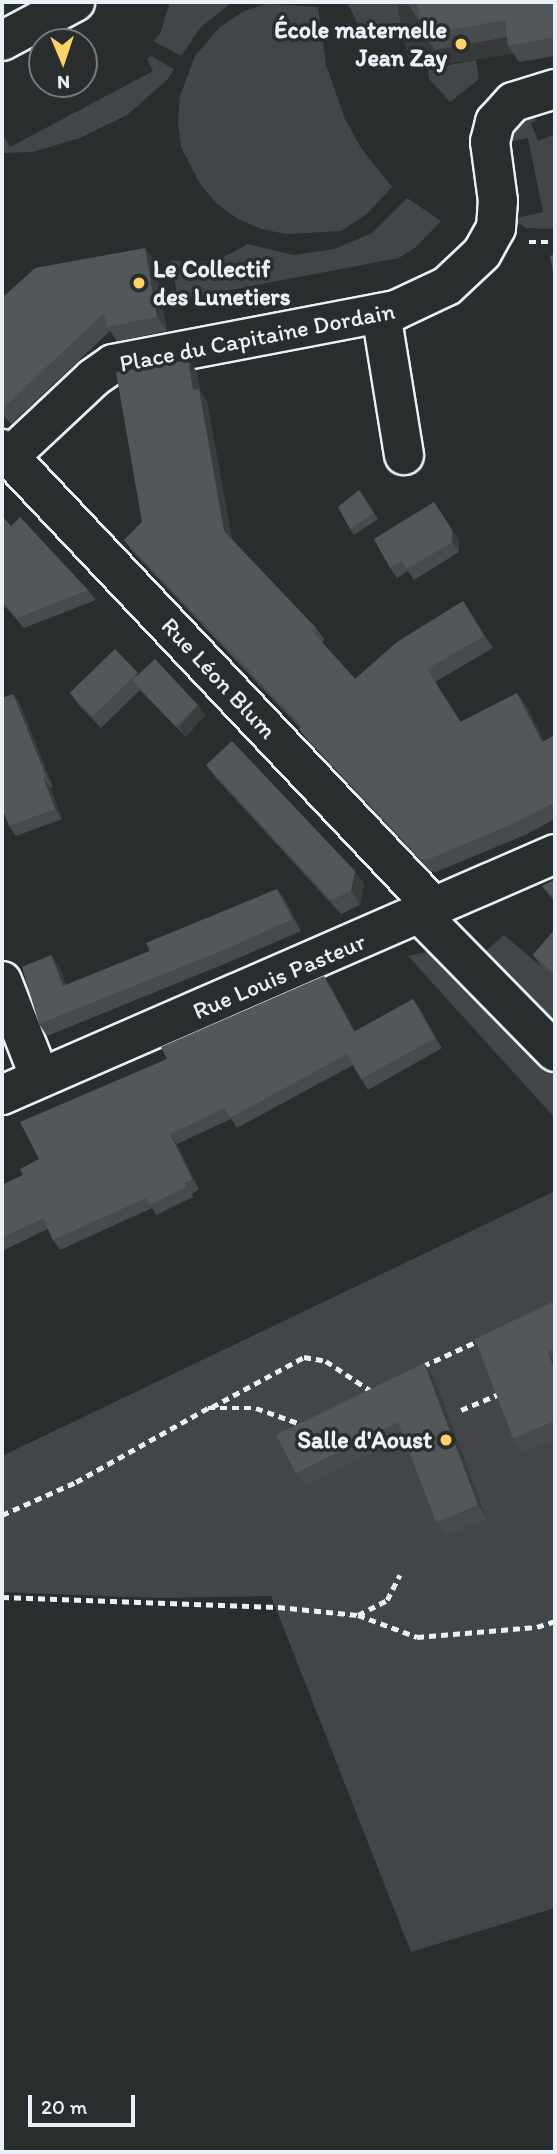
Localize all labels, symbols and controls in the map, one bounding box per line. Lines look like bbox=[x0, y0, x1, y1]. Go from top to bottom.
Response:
place label: École maternelle Jean Zay bbox=[274, 16, 447, 72]
north arrow bbox=[28, 28, 98, 98]
marker: École maternelle Jean Zay bbox=[453, 36, 469, 52]
text: N bbox=[57, 71, 70, 94]
place label: Le Collectif des Lunetiers bbox=[153, 255, 291, 311]
marker: Le Collectif des Lunetiers bbox=[131, 275, 147, 291]
street label: Place du Capitaine Dordain bbox=[117, 296, 397, 378]
street label: Rue Léon Blum bbox=[156, 612, 282, 744]
street label: Rue Louis Pasteur bbox=[189, 927, 369, 1025]
place label: Salle d'Aoust bbox=[297, 1426, 432, 1454]
marker: Salle d'Aoust bbox=[438, 1432, 454, 1448]
scale bar bbox=[32, 2080, 138, 2124]
text: 20 m bbox=[41, 2094, 87, 2119]

